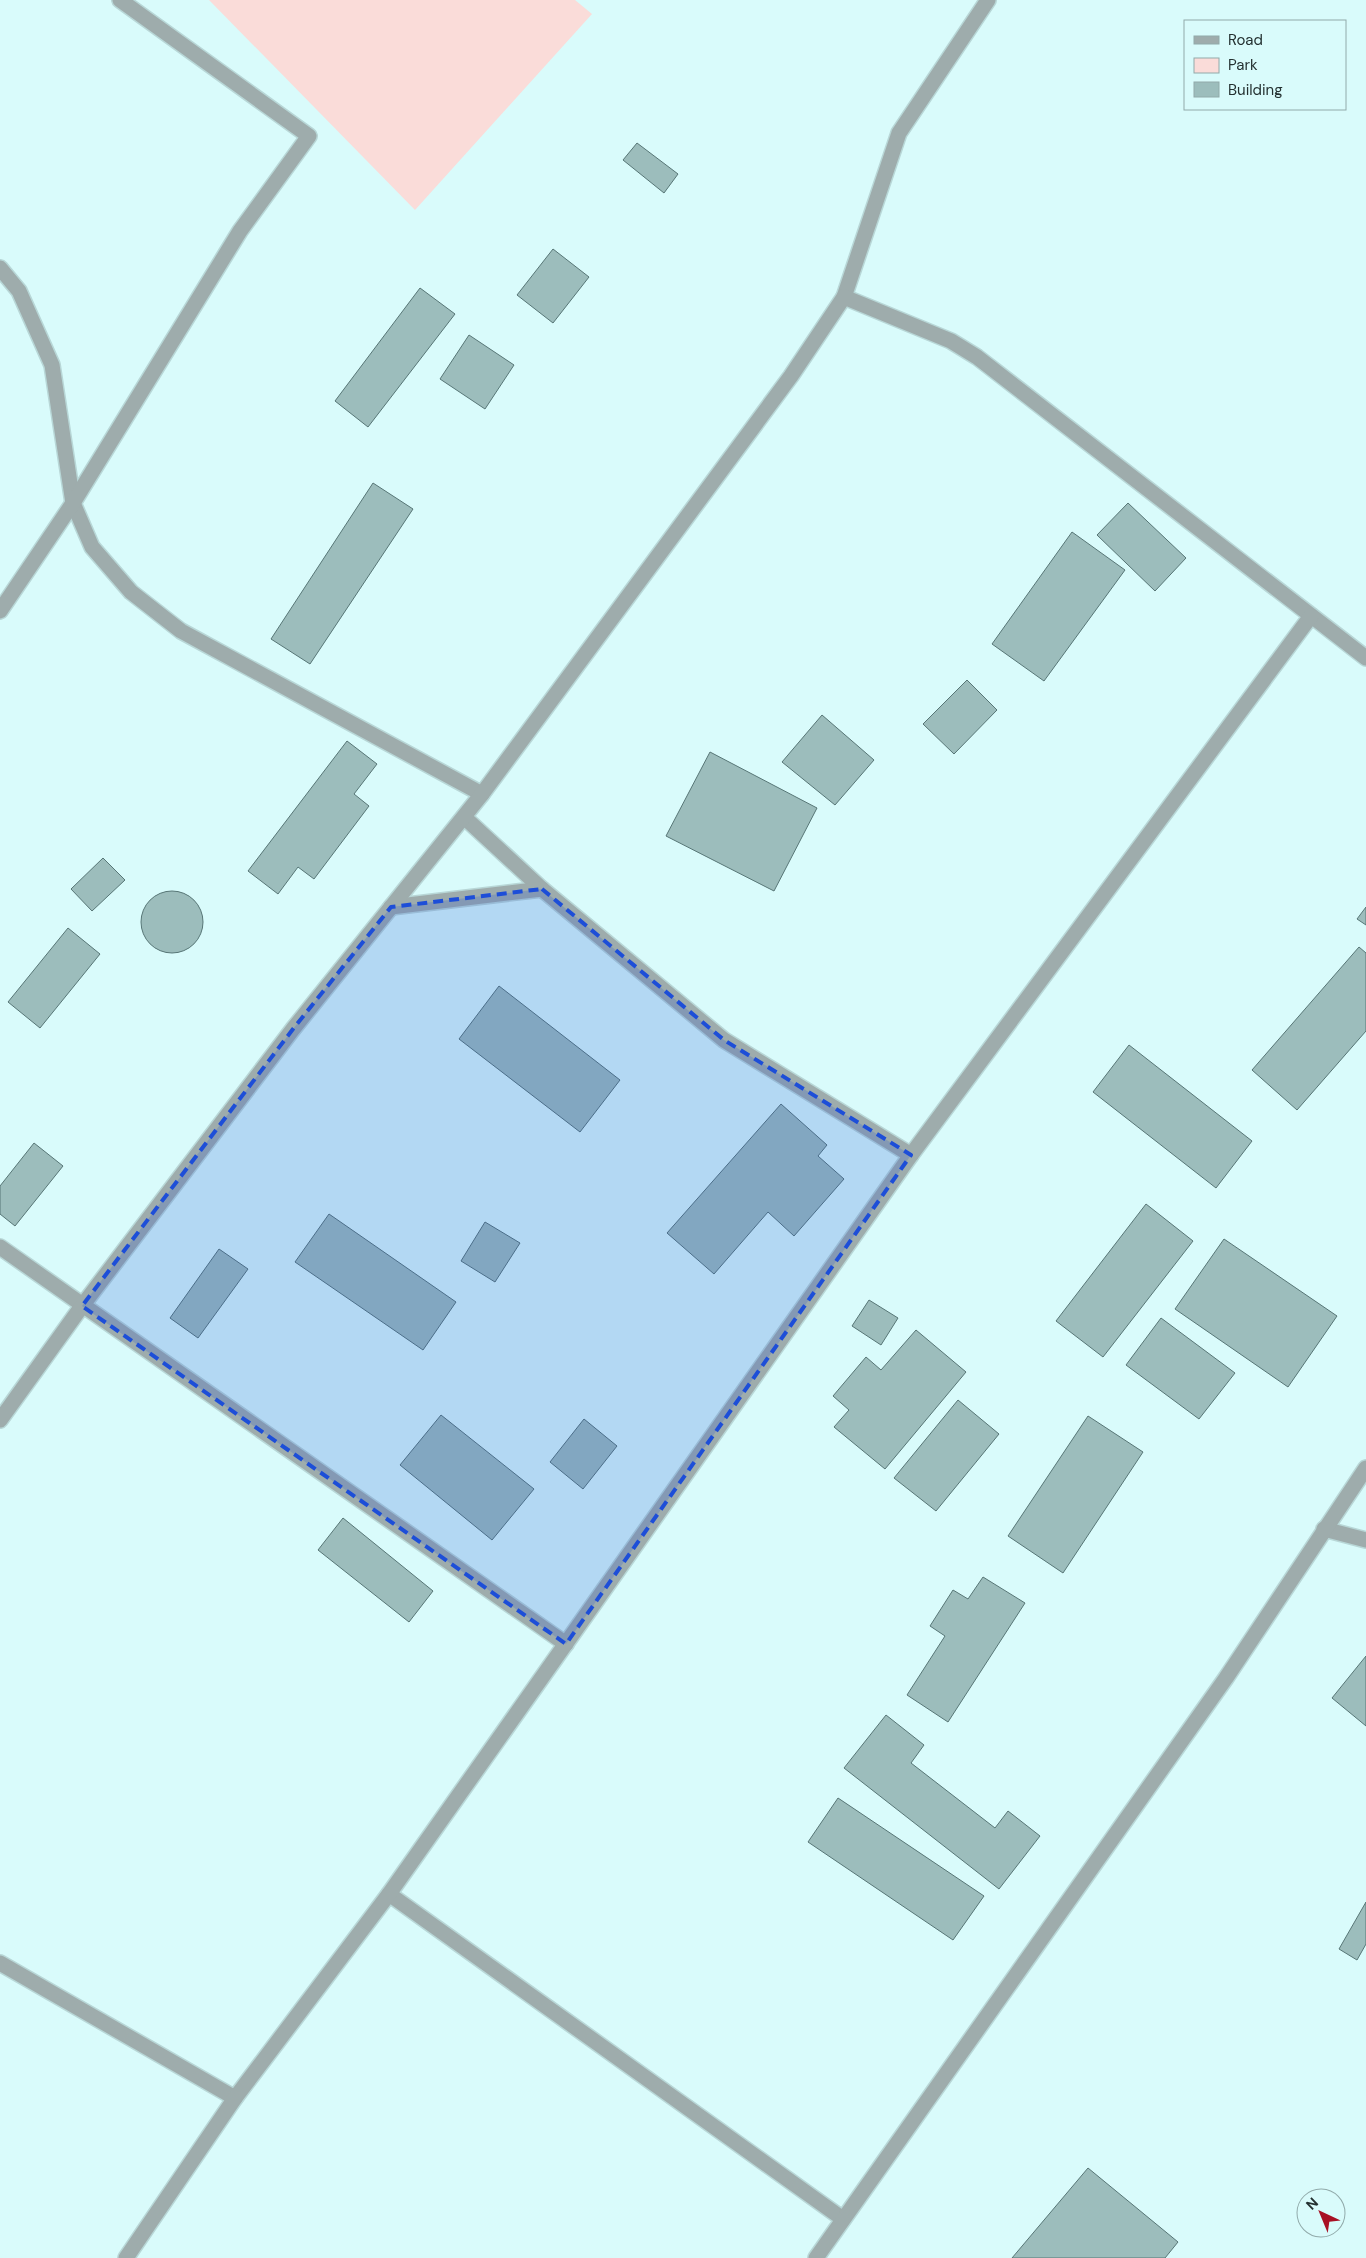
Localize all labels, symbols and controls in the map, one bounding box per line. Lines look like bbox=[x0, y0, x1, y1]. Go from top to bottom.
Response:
legend bbox=[1184, 20, 1346, 110]
text: Road bbox=[1228, 30, 1263, 50]
text: Park bbox=[1228, 55, 1258, 75]
text: Building bbox=[1228, 80, 1283, 100]
north arrow bbox=[1296, 2188, 1346, 2238]
text: N bbox=[1302, 2194, 1322, 2214]

